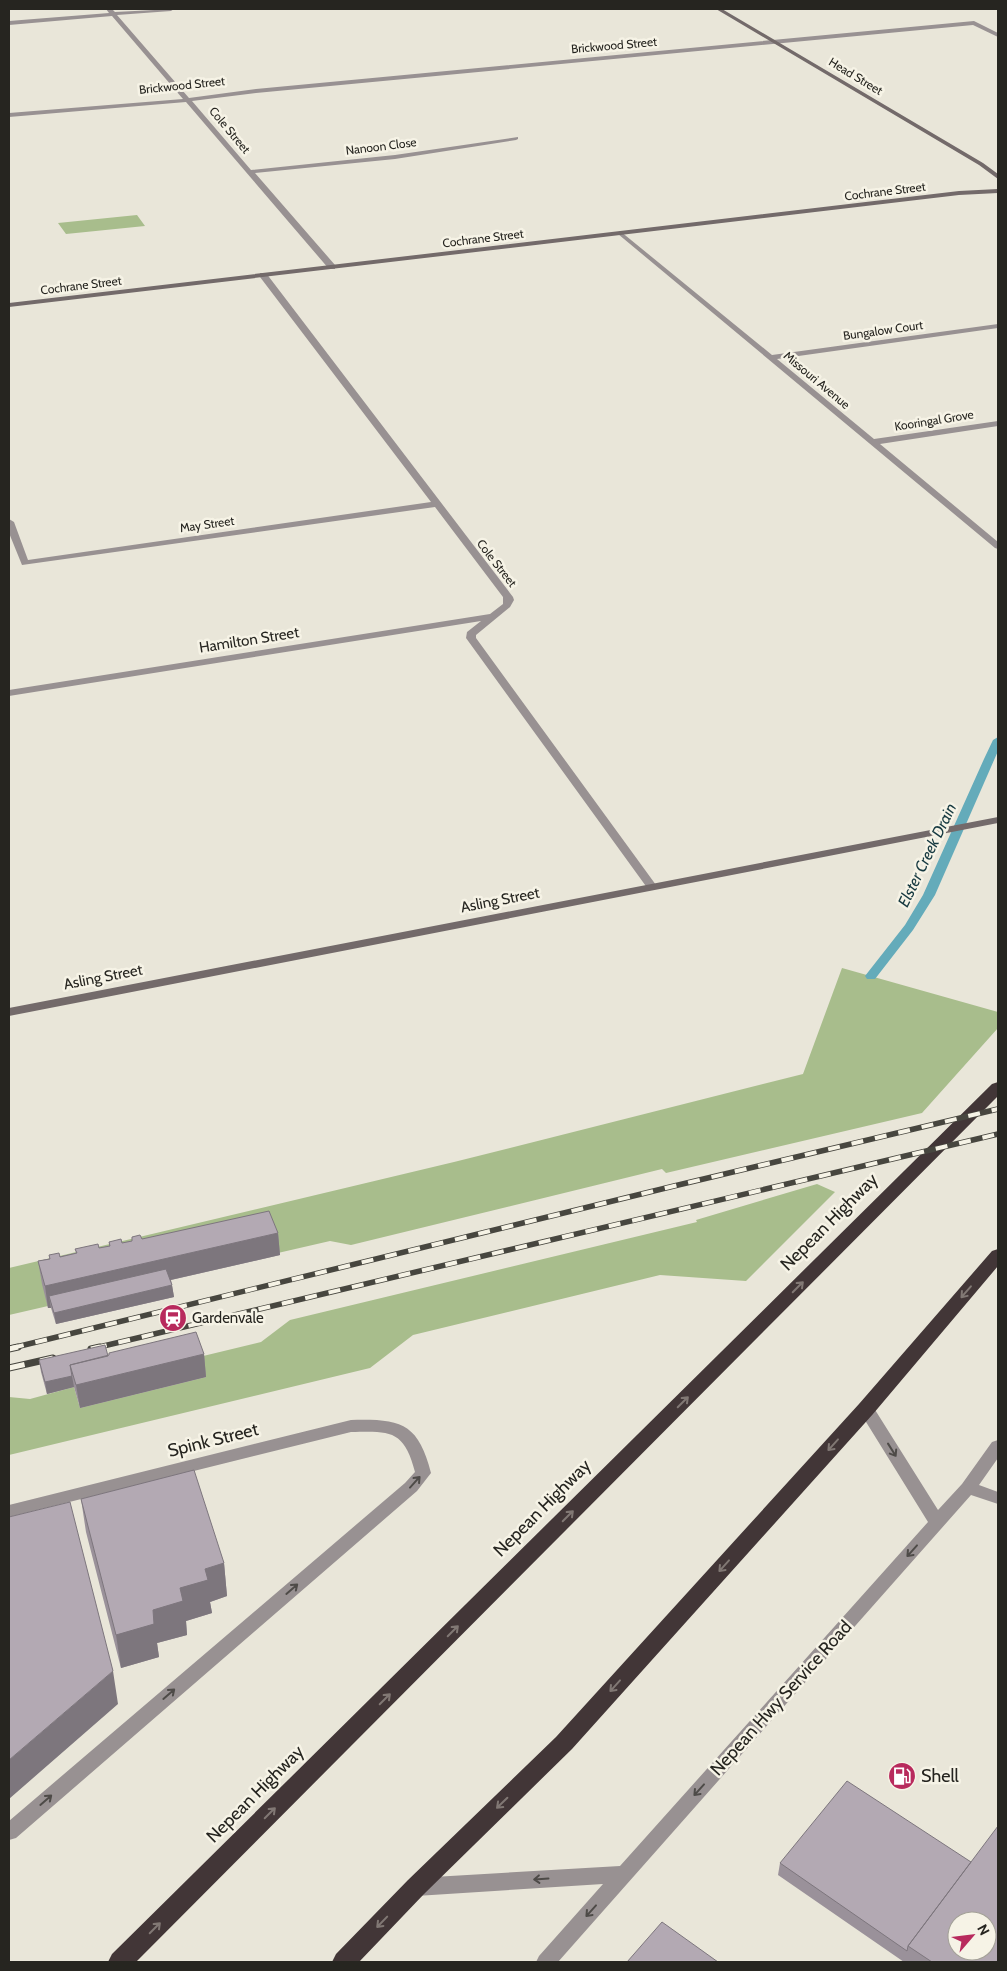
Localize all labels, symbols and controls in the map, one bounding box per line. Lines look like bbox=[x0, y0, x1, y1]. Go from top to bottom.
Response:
street label: Brickwood Street bbox=[570, 34, 658, 56]
street label: Head Street bbox=[826, 54, 886, 98]
street label: Brickwood Street bbox=[138, 73, 226, 97]
street label: Cole Street bbox=[206, 104, 254, 156]
street label: Nanoon Close bbox=[345, 134, 417, 158]
street label: Cochrane Street bbox=[844, 179, 926, 203]
street label: Cochrane Street bbox=[442, 226, 524, 250]
street label: Cochrane Street bbox=[40, 273, 122, 297]
street label: Bungalow Court bbox=[842, 317, 924, 343]
street label: Missouri Avenue bbox=[781, 348, 853, 412]
street label: Kooringal Grove bbox=[893, 406, 975, 434]
street label: May Street bbox=[179, 513, 235, 535]
street label: Cole Street bbox=[474, 536, 520, 590]
street label: Hamilton Street bbox=[198, 623, 300, 657]
water label: Elster Creek Drain bbox=[894, 800, 960, 910]
street label: Asling Street bbox=[459, 884, 541, 916]
street label: Asling Street bbox=[62, 961, 144, 993]
street label: Nepean Highway bbox=[776, 1169, 882, 1275]
one-way arrow bbox=[792, 1281, 804, 1293]
one-way arrow bbox=[961, 1285, 972, 1298]
station icon: Gardenvale bbox=[158, 1303, 188, 1333]
place label: Gardenvale bbox=[192, 1309, 264, 1327]
one-way arrow bbox=[677, 1396, 689, 1408]
street label: Spink Street bbox=[165, 1418, 261, 1462]
one-way arrow bbox=[827, 1439, 839, 1452]
one-way arrow bbox=[887, 1443, 897, 1457]
street label: Nepean Highway bbox=[489, 1455, 595, 1561]
one-way arrow bbox=[409, 1476, 421, 1489]
one-way arrow bbox=[561, 1511, 573, 1523]
one-way arrow bbox=[906, 1544, 918, 1557]
one-way arrow bbox=[718, 1559, 730, 1572]
one-way arrow bbox=[286, 1583, 299, 1594]
street label: Nepean Hwy Service Road bbox=[706, 1616, 856, 1780]
one-way arrow bbox=[446, 1625, 459, 1637]
one-way arrow bbox=[609, 1680, 621, 1693]
one-way arrow bbox=[162, 1689, 175, 1700]
one-way arrow bbox=[379, 1692, 391, 1705]
street label: Nepean Highway bbox=[202, 1741, 308, 1847]
fuel station icon: Shell bbox=[887, 1761, 917, 1791]
place label: Shell bbox=[921, 1765, 960, 1787]
one-way arrow bbox=[694, 1784, 705, 1797]
one-way arrow bbox=[39, 1795, 52, 1806]
one-way arrow bbox=[496, 1797, 508, 1809]
one-way arrow bbox=[264, 1807, 276, 1819]
one-way arrow bbox=[533, 1874, 549, 1883]
one-way arrow bbox=[585, 1905, 597, 1918]
north arrow bbox=[947, 1911, 997, 1961]
one-way arrow bbox=[376, 1916, 389, 1928]
text: N bbox=[973, 1921, 994, 1938]
one-way arrow bbox=[148, 1922, 161, 1934]

